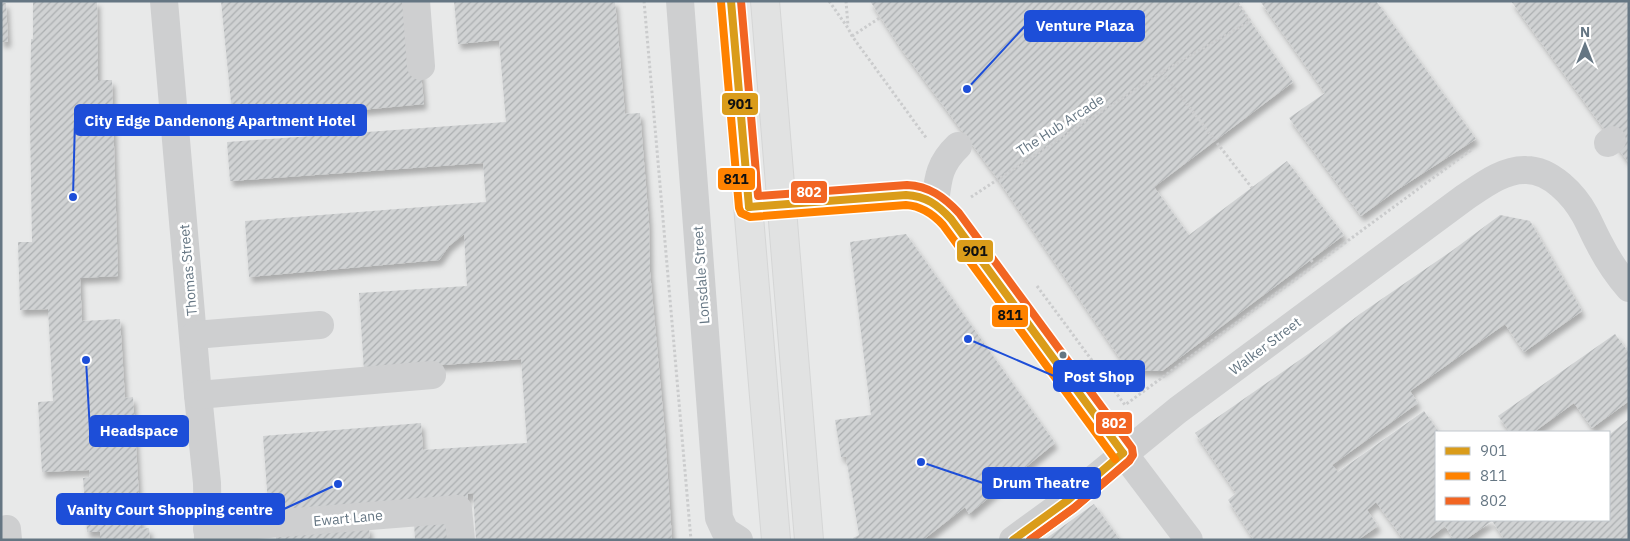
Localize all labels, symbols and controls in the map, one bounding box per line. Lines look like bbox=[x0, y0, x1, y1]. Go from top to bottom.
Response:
callout: Venture Plaza bbox=[1025, 11, 1144, 41]
text: Venture Plaza bbox=[1036, 16, 1135, 35]
north arrow bbox=[1560, 20, 1610, 70]
text: N bbox=[1580, 23, 1590, 41]
street label: The Hub Arcade bbox=[1013, 90, 1107, 160]
line badge: 901 bbox=[721, 92, 759, 116]
text: 901 bbox=[727, 95, 753, 113]
callout: City Edge Dandenong Apartment Hotel bbox=[75, 105, 366, 135]
text: City Edge Dandenong Apartment Hotel bbox=[85, 111, 356, 130]
line badge: 811 bbox=[717, 167, 756, 191]
text: 811 bbox=[723, 170, 749, 188]
line badge: 802 bbox=[790, 180, 828, 204]
text: 802 bbox=[796, 183, 822, 201]
street label: Thomas Street bbox=[175, 223, 201, 317]
street label: Lonsdale Street bbox=[689, 225, 713, 325]
line badge: 901 bbox=[956, 239, 994, 263]
text: 901 bbox=[962, 242, 988, 260]
line badge: 811 bbox=[991, 304, 1029, 328]
text: 811 bbox=[997, 306, 1023, 324]
street label: Walker Street bbox=[1226, 313, 1305, 379]
unlabelled marker bbox=[1058, 350, 1068, 360]
callout: Post Shop bbox=[1054, 361, 1144, 391]
text: Post Shop bbox=[1064, 367, 1134, 386]
line badge: 802 bbox=[1095, 411, 1133, 435]
text: 802 bbox=[1101, 414, 1127, 432]
callout: Headspace bbox=[90, 416, 188, 446]
text: Headspace bbox=[100, 421, 178, 440]
legend bbox=[1435, 431, 1610, 521]
text: 901 bbox=[1480, 441, 1507, 460]
text: 811 bbox=[1480, 466, 1507, 485]
callout: Drum Theatre bbox=[983, 468, 1100, 498]
text: Drum Theatre bbox=[992, 473, 1090, 492]
text: 802 bbox=[1480, 491, 1507, 510]
callout: Vanity Court Shopping centre bbox=[57, 494, 284, 524]
text: Vanity Court Shopping centre bbox=[67, 500, 273, 519]
street label: Ewart Lane bbox=[312, 506, 384, 530]

